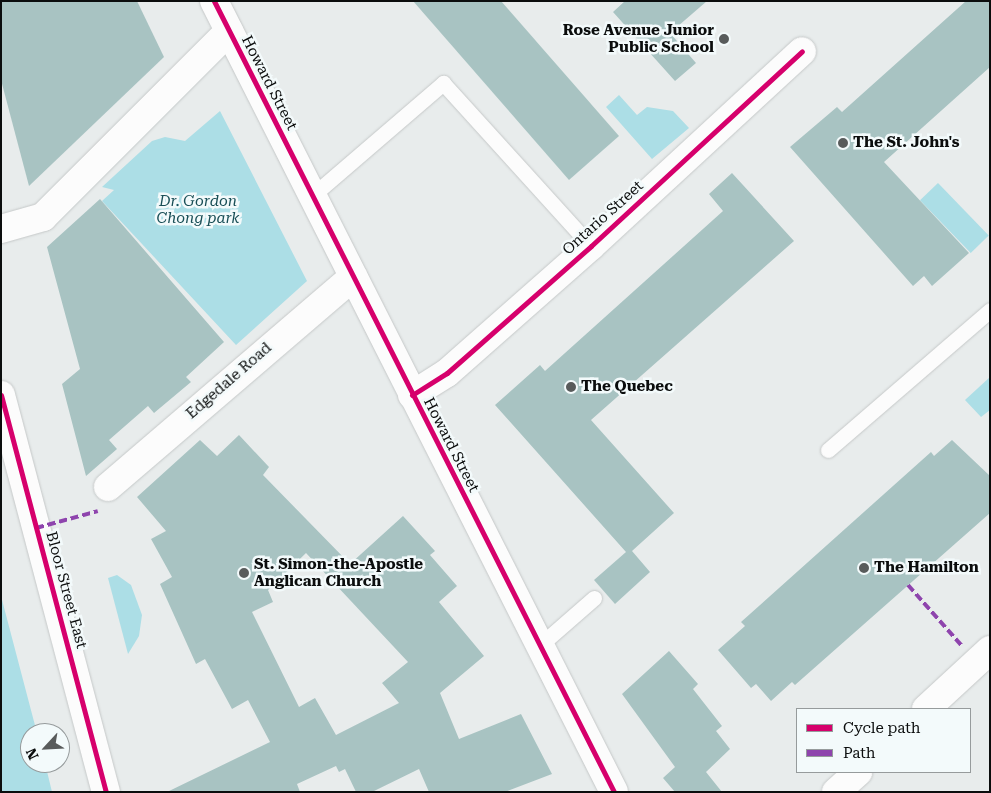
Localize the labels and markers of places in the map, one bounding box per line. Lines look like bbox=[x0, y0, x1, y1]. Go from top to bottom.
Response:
place label: Rose Avenue Junior Public School bbox=[563, 21, 714, 56]
marker: Rose Avenue Junior Public School bbox=[718, 33, 730, 45]
place label: The St. John's bbox=[853, 134, 959, 152]
marker: The St. John's bbox=[837, 137, 849, 149]
place label: The Quebec bbox=[581, 378, 673, 396]
marker: The Quebec bbox=[565, 381, 577, 393]
place label: St. Simon-the-Apostle Anglican Church bbox=[254, 555, 423, 590]
place label: The Hamilton bbox=[874, 559, 979, 577]
marker: The Hamilton bbox=[858, 562, 870, 574]
marker: St. Simon-the-Apostle Anglican Church bbox=[238, 567, 250, 579]

